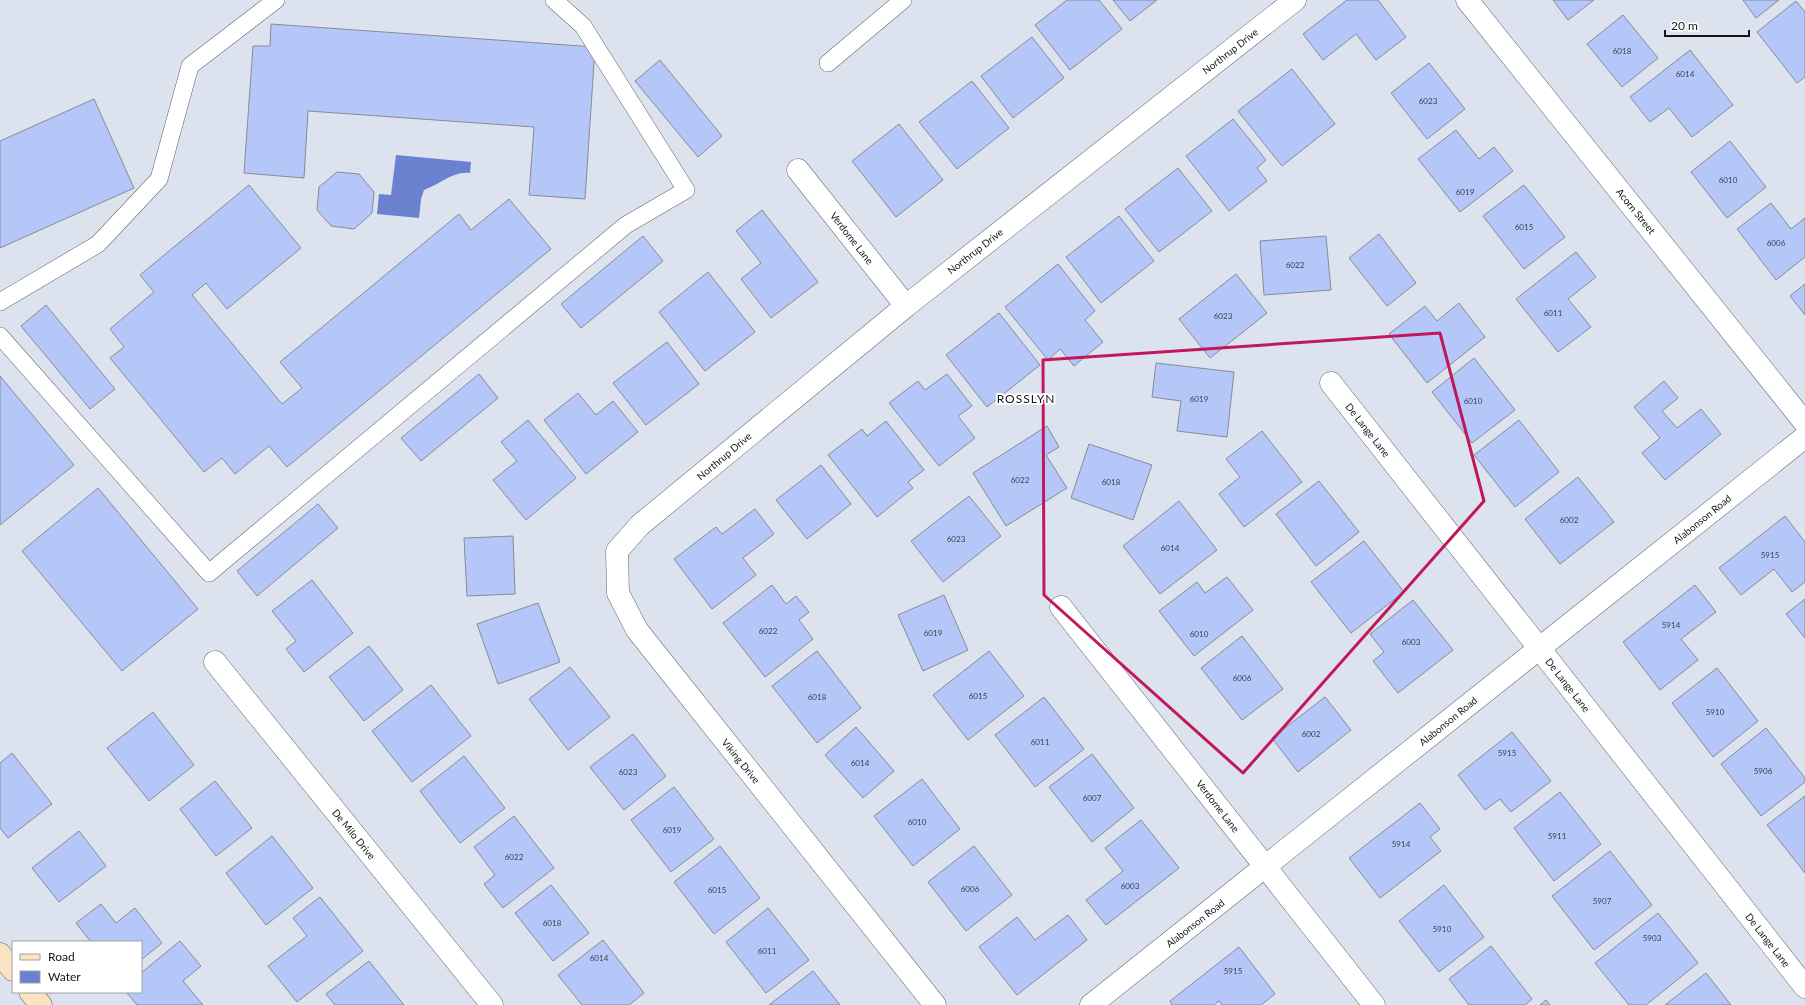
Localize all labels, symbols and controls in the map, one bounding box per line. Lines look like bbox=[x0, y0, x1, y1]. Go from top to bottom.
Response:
scale bar bbox=[1665, 12, 1749, 38]
text: 20 m bbox=[1671, 18, 1698, 33]
street label: Northrup Drive bbox=[1200, 26, 1260, 76]
house number: 6018 bbox=[1613, 46, 1632, 56]
house number: 6014 bbox=[1676, 69, 1695, 79]
house number: 6023 bbox=[1419, 96, 1438, 106]
house number: 6010 bbox=[1719, 175, 1738, 185]
street label: Acorn Street bbox=[1614, 186, 1658, 237]
house number: 6019 bbox=[1456, 187, 1475, 197]
street label: Verdome Lane bbox=[828, 209, 876, 267]
house number: 6015 bbox=[1515, 222, 1534, 232]
street label: Northrup Drive bbox=[945, 226, 1005, 276]
house number: 6006 bbox=[1767, 238, 1786, 248]
house number: 6022 bbox=[1286, 260, 1305, 270]
house number: 6011 bbox=[1544, 308, 1563, 318]
house number: 6023 bbox=[1214, 311, 1233, 321]
district label: ROSSLYN bbox=[997, 391, 1055, 406]
house number: 6019 bbox=[1190, 394, 1209, 404]
house number: 6010 bbox=[1464, 396, 1483, 406]
street label: De Lange Lane bbox=[1343, 401, 1393, 459]
street label: Northrup Drive bbox=[694, 430, 754, 482]
house number: 6022 bbox=[1011, 475, 1030, 485]
house number: 6018 bbox=[1102, 477, 1121, 487]
street label: Alabonson Road bbox=[1671, 492, 1733, 546]
house number: 6002 bbox=[1560, 515, 1579, 525]
house number: 6023 bbox=[947, 534, 966, 544]
house number: 6014 bbox=[1161, 543, 1180, 553]
house number: 5915 bbox=[1761, 550, 1780, 560]
house number: 5914 bbox=[1662, 620, 1681, 630]
house number: 6022 bbox=[759, 626, 778, 636]
house number: 6019 bbox=[924, 628, 943, 638]
house number: 6010 bbox=[1190, 629, 1209, 639]
house number: 6003 bbox=[1402, 637, 1421, 647]
street label: De Lange Lane bbox=[1543, 656, 1593, 714]
house number: 6006 bbox=[1233, 673, 1252, 683]
house number: 6015 bbox=[969, 691, 988, 701]
house number: 6018 bbox=[808, 692, 827, 702]
street label: Alabonson Road bbox=[1417, 694, 1479, 748]
house number: 5910 bbox=[1706, 707, 1725, 717]
house number: 6002 bbox=[1302, 729, 1321, 739]
street label: Viking Drive bbox=[719, 736, 763, 786]
house number: 6011 bbox=[1031, 737, 1050, 747]
house number: 5915 bbox=[1498, 748, 1517, 758]
house number: 6014 bbox=[851, 758, 870, 768]
house number: 5906 bbox=[1754, 766, 1773, 776]
house number: 6023 bbox=[619, 767, 638, 777]
street label: Verdome Lane bbox=[1194, 777, 1242, 835]
house number: 6007 bbox=[1083, 793, 1102, 803]
street label: De Milo Drive bbox=[330, 806, 378, 862]
house number: 6010 bbox=[908, 817, 927, 827]
house number: 6019 bbox=[663, 825, 682, 835]
house number: 5911 bbox=[1548, 831, 1567, 841]
house number: 5914 bbox=[1392, 839, 1411, 849]
house number: 6022 bbox=[505, 852, 524, 862]
house number: 6003 bbox=[1121, 881, 1140, 891]
house number: 6006 bbox=[961, 884, 980, 894]
house number: 6015 bbox=[708, 885, 727, 895]
street label: Alabonson Road bbox=[1163, 896, 1227, 950]
house number: 5907 bbox=[1593, 896, 1612, 906]
street label: De Lange Lane bbox=[1743, 911, 1793, 969]
house number: 6018 bbox=[543, 918, 562, 928]
house number: 5910 bbox=[1433, 924, 1452, 934]
house number: 5903 bbox=[1643, 933, 1662, 943]
legend bbox=[12, 941, 142, 993]
house number: 6011 bbox=[758, 946, 777, 956]
text: Road bbox=[48, 949, 75, 964]
house number: 6014 bbox=[590, 953, 609, 963]
house number: 5915 bbox=[1224, 966, 1243, 976]
text: Water bbox=[48, 969, 81, 984]

